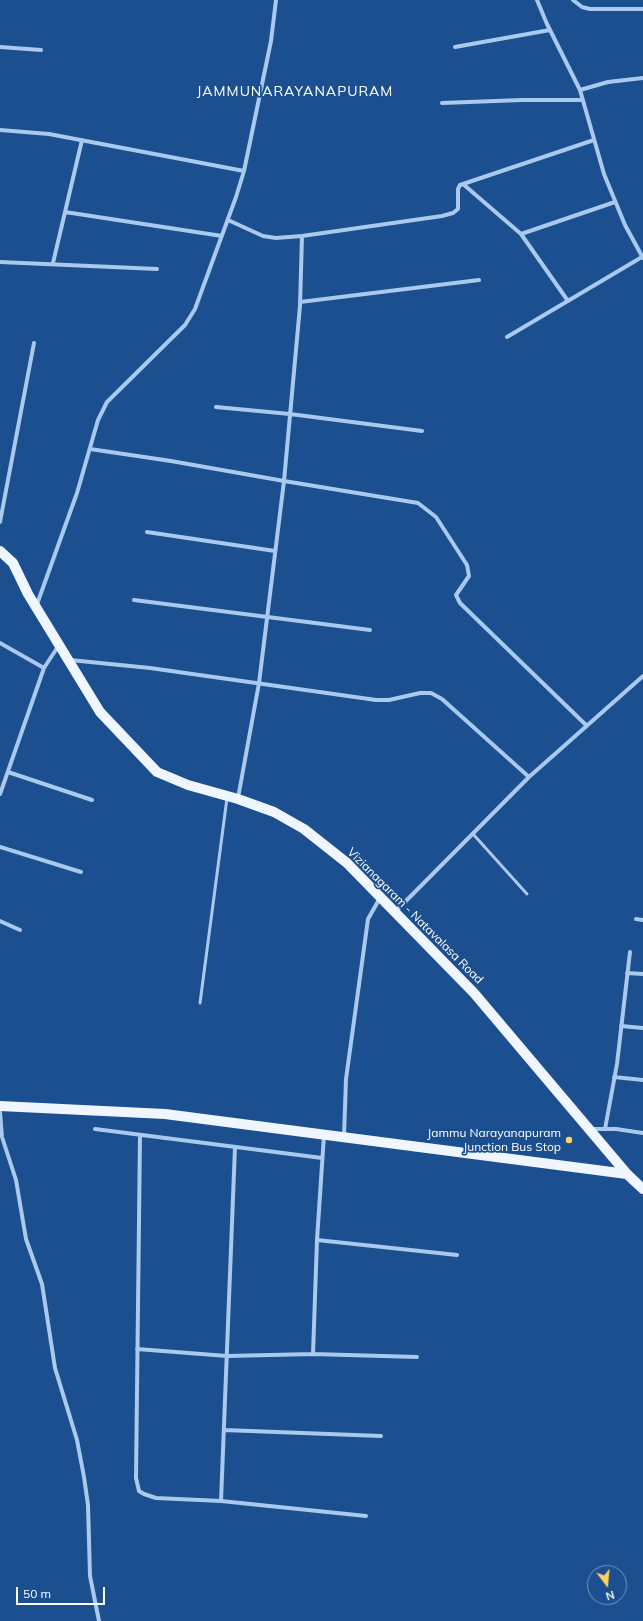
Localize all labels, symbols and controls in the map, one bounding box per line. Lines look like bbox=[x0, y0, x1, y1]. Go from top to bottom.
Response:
district label: JAMMUNARAYANAPURAM bbox=[197, 84, 393, 100]
street label: Vizianagaram - Natavalasa Road bbox=[344, 845, 486, 987]
place label: Jammu Narayanapuram Junction Bus Stop bbox=[427, 1126, 561, 1154]
marker: Jammu Narayanapuram Junction Bus Stop bbox=[564, 1135, 574, 1145]
north arrow bbox=[587, 1565, 627, 1605]
scale bar bbox=[18, 1579, 107, 1605]
text: 50 m bbox=[23, 1586, 51, 1601]
text: N bbox=[604, 1588, 616, 1603]

